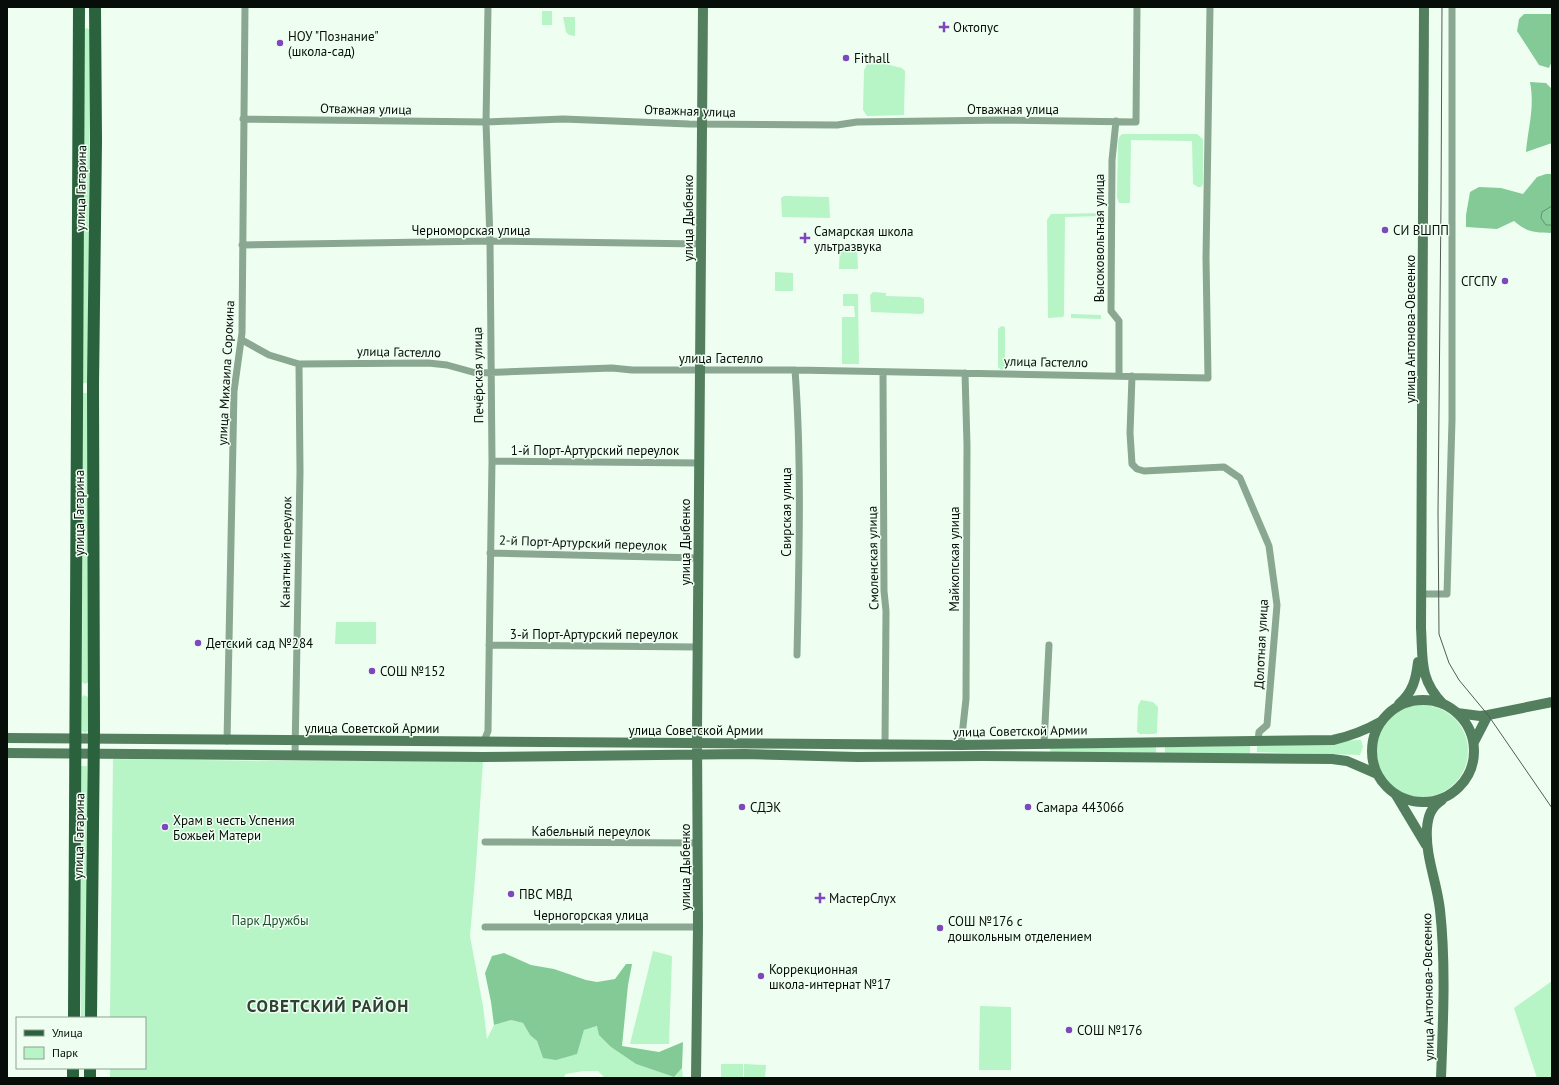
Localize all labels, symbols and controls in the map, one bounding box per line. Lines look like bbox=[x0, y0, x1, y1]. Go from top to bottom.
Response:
place label: Октопус bbox=[953, 19, 999, 36]
marker: Октопус bbox=[938, 21, 950, 33]
place label: НОУ "Познание" (школа-сад) bbox=[288, 28, 379, 60]
marker: НОУ "Познание" (школа-сад) bbox=[275, 38, 285, 48]
place label: Fithall bbox=[854, 50, 890, 67]
marker: Fithall bbox=[841, 53, 851, 63]
street label: Отважная улица bbox=[320, 100, 412, 118]
street label: Отважная улица bbox=[644, 101, 736, 121]
street label: Отважная улица bbox=[967, 101, 1059, 118]
street label: улица Гагарина bbox=[72, 145, 90, 231]
street label: улица Дыбенко bbox=[680, 174, 697, 262]
street label: Высоковольтная улица bbox=[1091, 174, 1108, 302]
street label: Черноморская улица bbox=[411, 222, 531, 239]
place label: СИ ВШПП bbox=[1393, 222, 1449, 239]
place label: Самарская школа ультразвука bbox=[814, 223, 913, 255]
marker: СИ ВШПП bbox=[1380, 225, 1390, 235]
marker: Самарская школа ультразвука bbox=[799, 232, 811, 244]
street label: улица Антонова-Овсеенко bbox=[1402, 255, 1419, 403]
place label: СГСПУ bbox=[1461, 273, 1498, 290]
marker: СГСПУ bbox=[1500, 276, 1510, 286]
street label: улица Михаила Сорокина bbox=[214, 300, 238, 446]
street label: Печёрская улица bbox=[469, 327, 487, 423]
street label: улица Гастелло bbox=[357, 343, 441, 361]
street label: улица Гастелло bbox=[679, 350, 763, 367]
street label: улица Гастелло bbox=[1004, 353, 1088, 371]
street label: 1-й Порт-Артурский переулок bbox=[511, 442, 680, 459]
street label: Свирская улица bbox=[778, 467, 795, 557]
street label: улица Гагарина bbox=[71, 470, 88, 556]
street label: Канатный переулок bbox=[277, 495, 295, 608]
street label: улица Дыбенко bbox=[677, 498, 694, 586]
street label: Смоленская улица bbox=[864, 506, 882, 610]
street label: Майкопская улица bbox=[946, 506, 963, 612]
street label: 2-й Порт-Артурский переулок bbox=[499, 532, 668, 554]
street label: Долотная улица bbox=[1250, 599, 1272, 689]
street label: 3-й Порт-Артурский переулок bbox=[510, 626, 679, 643]
place label: Детский сад №284 bbox=[206, 635, 313, 652]
marker: Детский сад №284 bbox=[193, 638, 203, 648]
place label: СОШ №152 bbox=[380, 663, 445, 680]
marker: СОШ №152 bbox=[367, 666, 377, 676]
street label: улица Советской Армии bbox=[305, 720, 439, 737]
street label: улица Советской Армии bbox=[952, 721, 1088, 741]
street label: улица Советской Армии bbox=[629, 722, 763, 739]
street label: улица Гагарина bbox=[70, 793, 88, 879]
place label: СДЭК bbox=[750, 799, 781, 816]
place label: Самара 443066 bbox=[1036, 799, 1124, 816]
marker: СДЭК bbox=[737, 802, 747, 812]
marker: Самара 443066 bbox=[1023, 802, 1033, 812]
place label: Храм в честь Успения Божьей Матери bbox=[173, 812, 295, 844]
marker: Храм в честь Успения Божьей Матери bbox=[160, 822, 170, 832]
street label: Кабельный переулок bbox=[532, 823, 651, 840]
street label: улица Дыбенко bbox=[677, 823, 694, 911]
place label: ПВС МВД bbox=[519, 886, 572, 903]
marker: ПВС МВД bbox=[506, 889, 516, 899]
place label: МастерСлух bbox=[829, 890, 897, 907]
marker: МастерСлух bbox=[814, 892, 826, 904]
street label: Черногорская улица bbox=[533, 907, 649, 924]
park label: Парк Дружбы bbox=[231, 912, 309, 929]
place label: СОШ №176 с дошкольным отделением bbox=[948, 913, 1092, 945]
street label: улица Антонова-Овсеенко bbox=[1418, 913, 1438, 1061]
marker: СОШ №176 с дошкольным отделением bbox=[935, 923, 945, 933]
place label: Коррекционная школа-интернат №17 bbox=[769, 961, 891, 993]
marker: Коррекционная школа-интернат №17 bbox=[756, 971, 766, 981]
district label: СОВЕТСКИЙ РАЙОН bbox=[247, 995, 409, 1017]
legend bbox=[16, 1017, 146, 1069]
place label: СОШ №176 bbox=[1077, 1022, 1142, 1039]
text: Улица bbox=[52, 1025, 83, 1040]
marker: СОШ №176 bbox=[1064, 1025, 1074, 1035]
text: Парк bbox=[52, 1045, 78, 1060]

